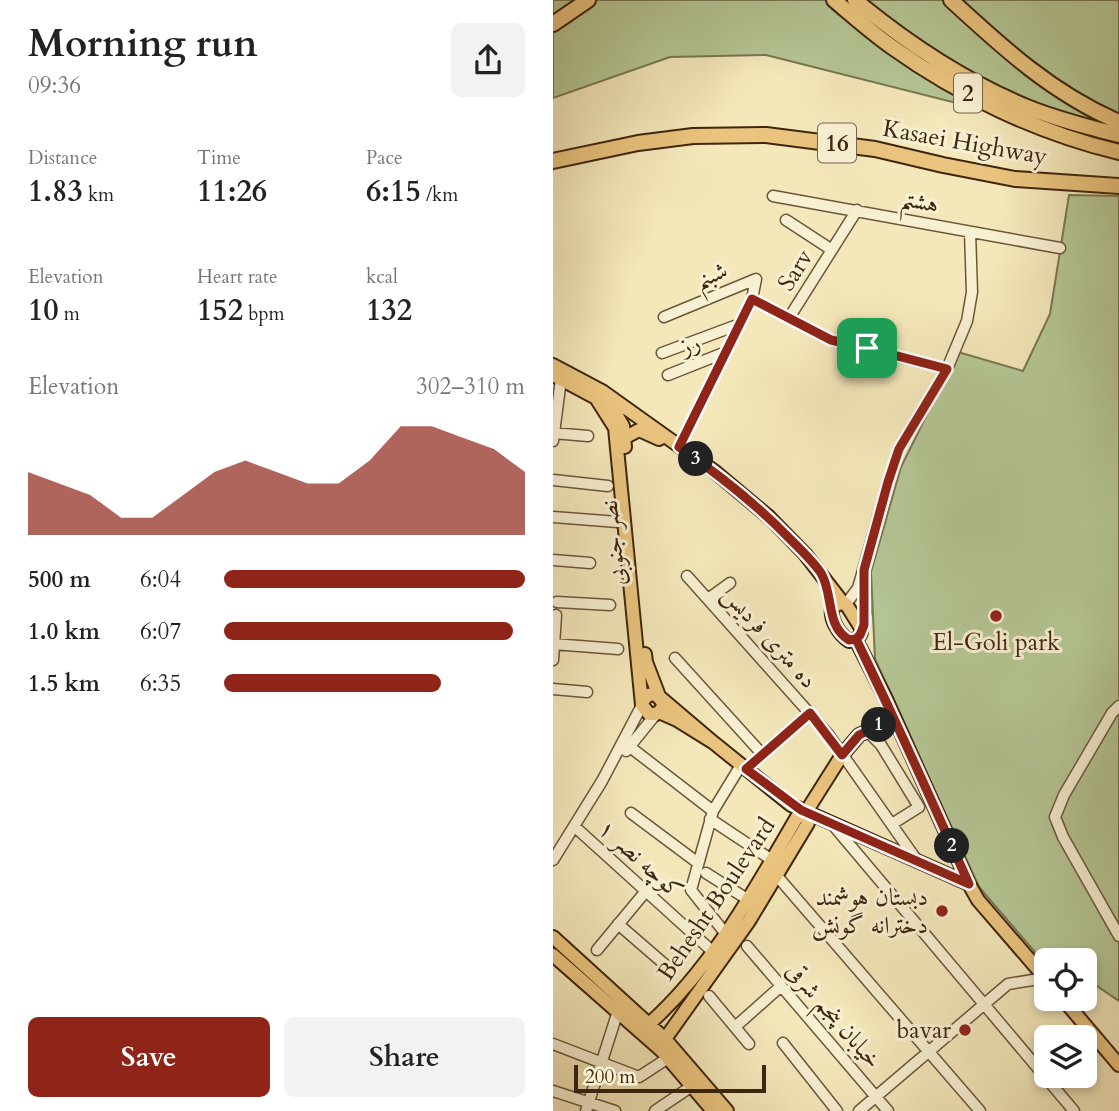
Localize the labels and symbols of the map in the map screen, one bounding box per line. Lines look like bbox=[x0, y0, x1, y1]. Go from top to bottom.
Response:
road number: 2 bbox=[954, 74, 982, 113]
street label: Kasaei Highway bbox=[880, 112, 1050, 173]
road number: 16 bbox=[818, 124, 856, 162]
street label: هشتم bbox=[897, 182, 942, 228]
street label: Sarv bbox=[770, 242, 821, 297]
street label: شبنم bbox=[690, 254, 735, 303]
pin bbox=[837, 318, 897, 378]
street label: رز bbox=[673, 326, 705, 364]
pin: 3 bbox=[678, 442, 713, 476]
street label: نصر جنوبی bbox=[593, 498, 634, 587]
street label: ده متری فردیس bbox=[715, 579, 825, 696]
marker: El-Goli park bbox=[988, 608, 1004, 624]
place label: El-Goli park bbox=[932, 626, 1060, 659]
pin: 1 bbox=[861, 708, 897, 742]
street label: Behesht Boulevard bbox=[650, 811, 783, 987]
street label: کوچه نصر ۱ bbox=[591, 812, 691, 907]
pin: 2 bbox=[935, 828, 969, 864]
place label: دبستان هوشمند دخترانه گونش bbox=[812, 881, 928, 942]
marker: دبستان هوشمند دخترانه گونش bbox=[934, 903, 950, 919]
street label: خیابان پنجم شرقی bbox=[774, 955, 889, 1079]
place label: bavar bbox=[896, 1014, 951, 1047]
marker: bavar bbox=[957, 1022, 973, 1038]
scale bar bbox=[574, 1062, 767, 1094]

